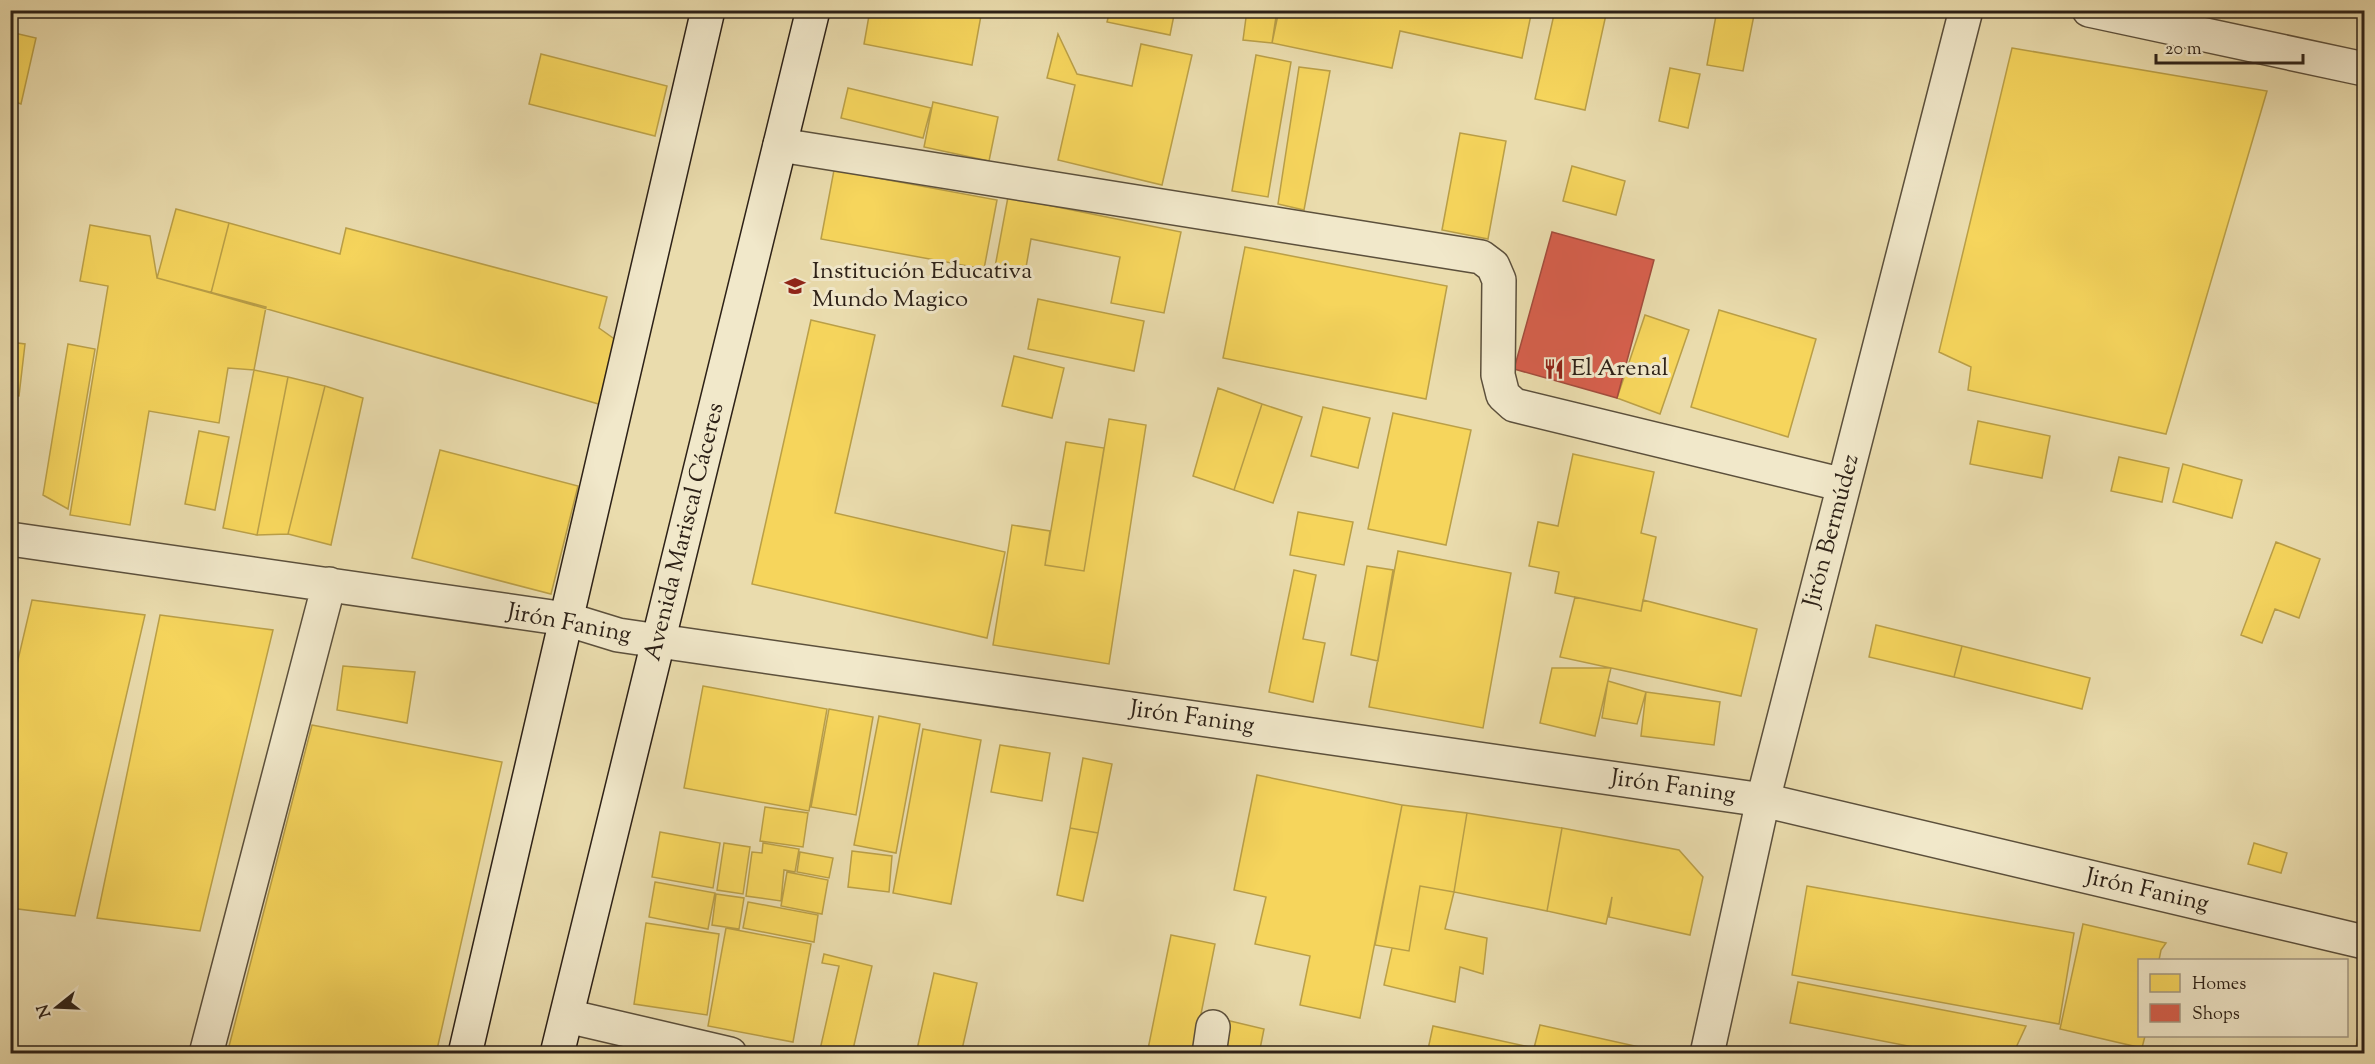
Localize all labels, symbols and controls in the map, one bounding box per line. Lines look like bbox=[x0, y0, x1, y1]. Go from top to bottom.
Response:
scale bar bbox=[2156, 27, 2303, 65]
text: 20 m bbox=[2165, 37, 2202, 63]
place label: Institución Educativa Mundo Magico bbox=[812, 255, 1032, 317]
school or university icon: Institución Educativa Mundo Magico bbox=[783, 274, 807, 298]
place label: El Arenal bbox=[1571, 352, 1669, 386]
restaurant icon: El Arenal bbox=[1542, 357, 1566, 381]
street label: Avenida Mariscal Cáceres bbox=[636, 399, 734, 665]
street label: Jirón Bermúdez bbox=[1795, 451, 1869, 613]
street label: Jirón Faning bbox=[502, 595, 634, 653]
street label: Jirón Faning bbox=[1125, 692, 1257, 744]
street label: Jirón Faning bbox=[1606, 761, 1738, 813]
street label: Jirón Faning bbox=[2080, 860, 2212, 922]
legend bbox=[2138, 959, 2348, 1037]
text: Homes bbox=[2192, 972, 2246, 998]
north arrow bbox=[27, 977, 87, 1037]
text: N bbox=[32, 1001, 58, 1020]
text: Shops bbox=[2192, 1002, 2240, 1028]

